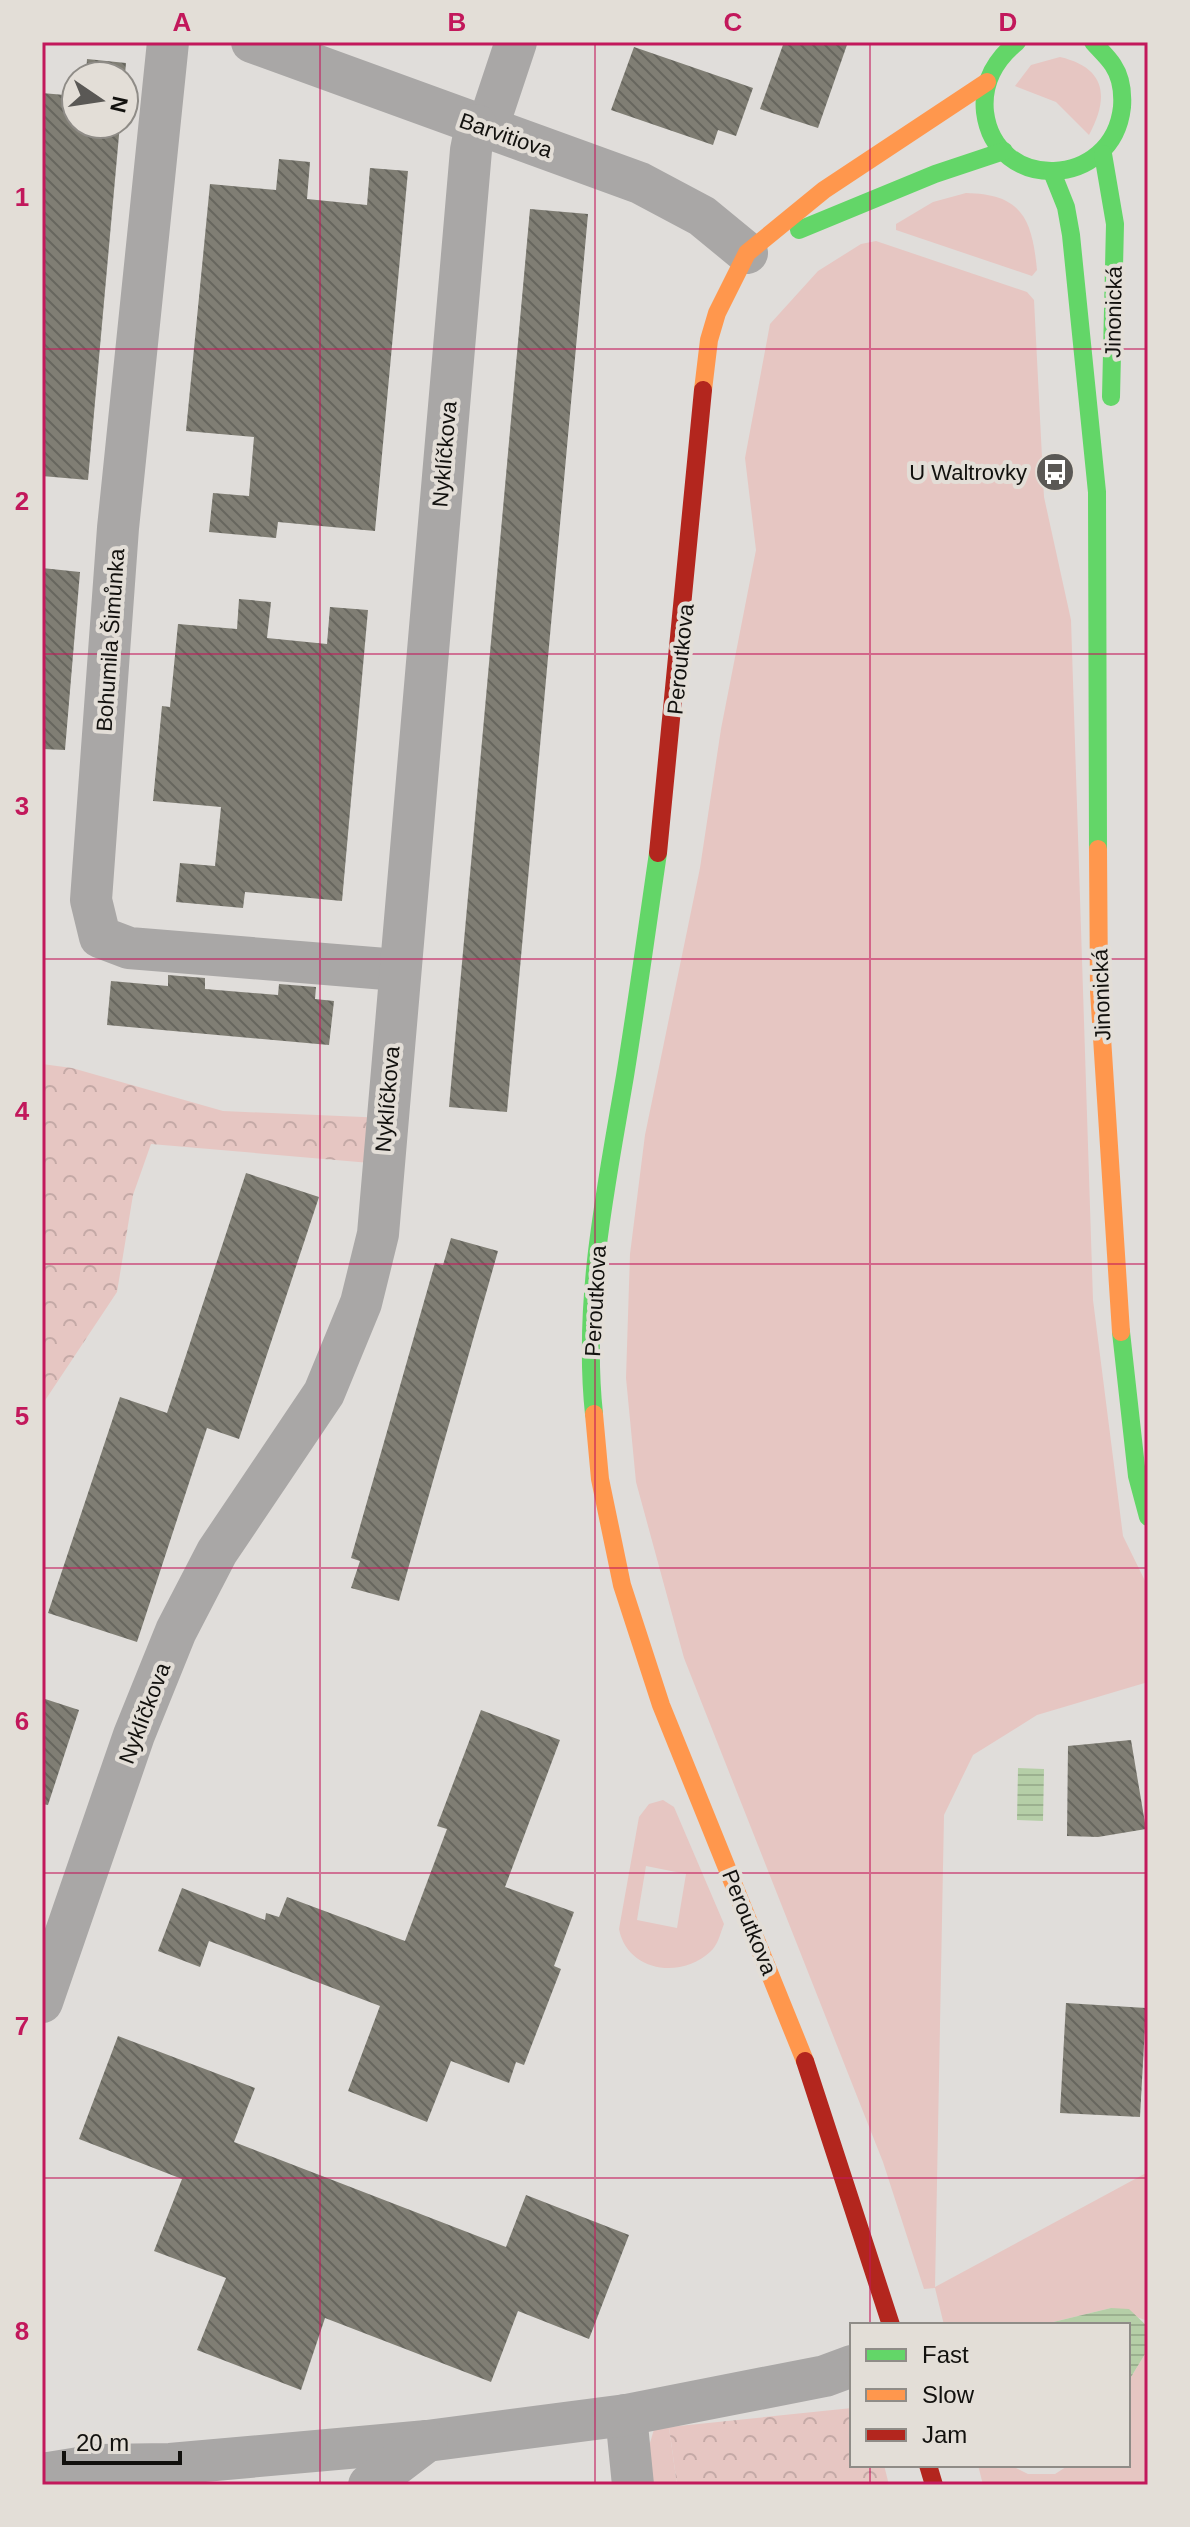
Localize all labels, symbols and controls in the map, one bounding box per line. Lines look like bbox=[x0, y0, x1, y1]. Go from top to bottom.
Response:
text: A bbox=[173, 7, 192, 37]
text: B bbox=[448, 7, 466, 37]
text: C bbox=[724, 7, 743, 37]
text: D bbox=[999, 7, 1017, 37]
north arrow bbox=[60, 60, 140, 140]
text: N bbox=[105, 94, 133, 115]
street label: Barvitiova bbox=[456, 108, 556, 163]
text: 1 bbox=[15, 182, 29, 212]
street label: Jinonická bbox=[1100, 265, 1127, 358]
street label: Nyklíčkova bbox=[427, 399, 462, 508]
bus stop icon: U Waltrovky bbox=[1034, 451, 1076, 493]
place label: U Waltrovky bbox=[909, 460, 1027, 485]
text: 2 bbox=[15, 486, 29, 516]
street label: Bohumila Šimůnka bbox=[92, 547, 129, 732]
street label: Peroutkova bbox=[662, 602, 699, 716]
text: 3 bbox=[15, 791, 29, 821]
street label: Jinonická bbox=[1087, 948, 1116, 1041]
street label: Nyklíčkova bbox=[370, 1044, 405, 1153]
text: 4 bbox=[15, 1096, 30, 1126]
street label: Peroutkova bbox=[580, 1244, 611, 1357]
text: 5 bbox=[15, 1401, 29, 1431]
street label: Nyklíčkova bbox=[114, 1658, 175, 1767]
text: 6 bbox=[15, 1706, 29, 1736]
street label: Peroutkova bbox=[717, 1866, 782, 1979]
text: 7 bbox=[15, 2011, 29, 2041]
text: 8 bbox=[15, 2316, 29, 2346]
legend bbox=[850, 2323, 1130, 2467]
text: Fast bbox=[922, 2341, 969, 2368]
text: Slow bbox=[922, 2381, 975, 2408]
scale bar bbox=[64, 2415, 180, 2465]
text: Jam bbox=[922, 2421, 967, 2448]
text: 20 m bbox=[76, 2429, 129, 2456]

